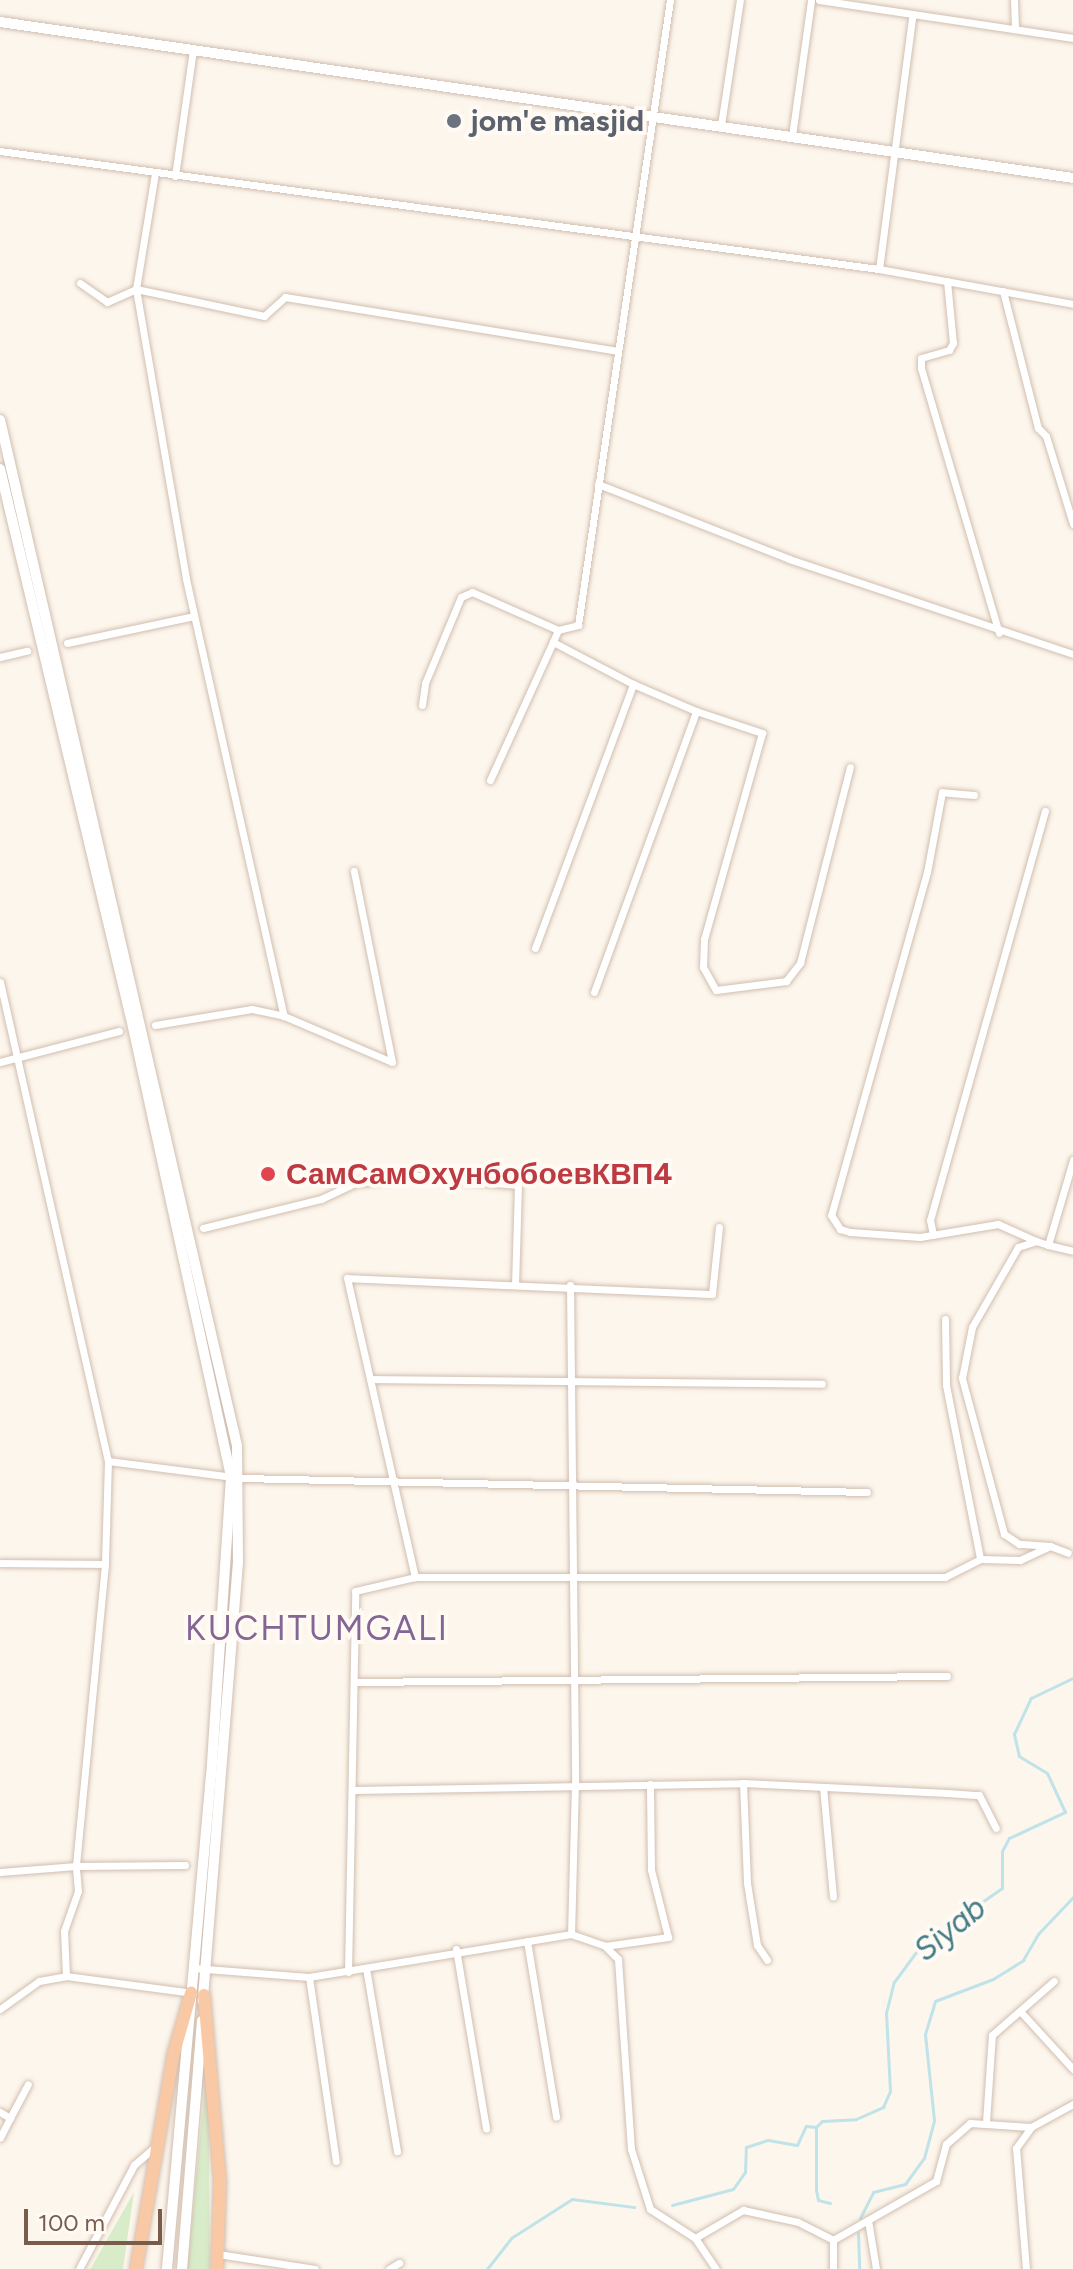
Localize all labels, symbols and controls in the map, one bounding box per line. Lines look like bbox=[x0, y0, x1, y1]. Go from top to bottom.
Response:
place label: jom'e masjid bbox=[470, 103, 644, 139]
marker: jom'e masjid bbox=[445, 112, 463, 130]
place label: СамСамОхунбобоевКВП4 bbox=[286, 1156, 672, 1192]
marker: СамСамОхунбобоевКВП4 bbox=[257, 1163, 279, 1185]
district label: KUCHTUMGALI bbox=[185, 1609, 449, 1649]
water label: Siyab bbox=[906, 1889, 994, 1969]
scale bar bbox=[28, 2193, 166, 2243]
text: 100 m bbox=[38, 2208, 105, 2237]

